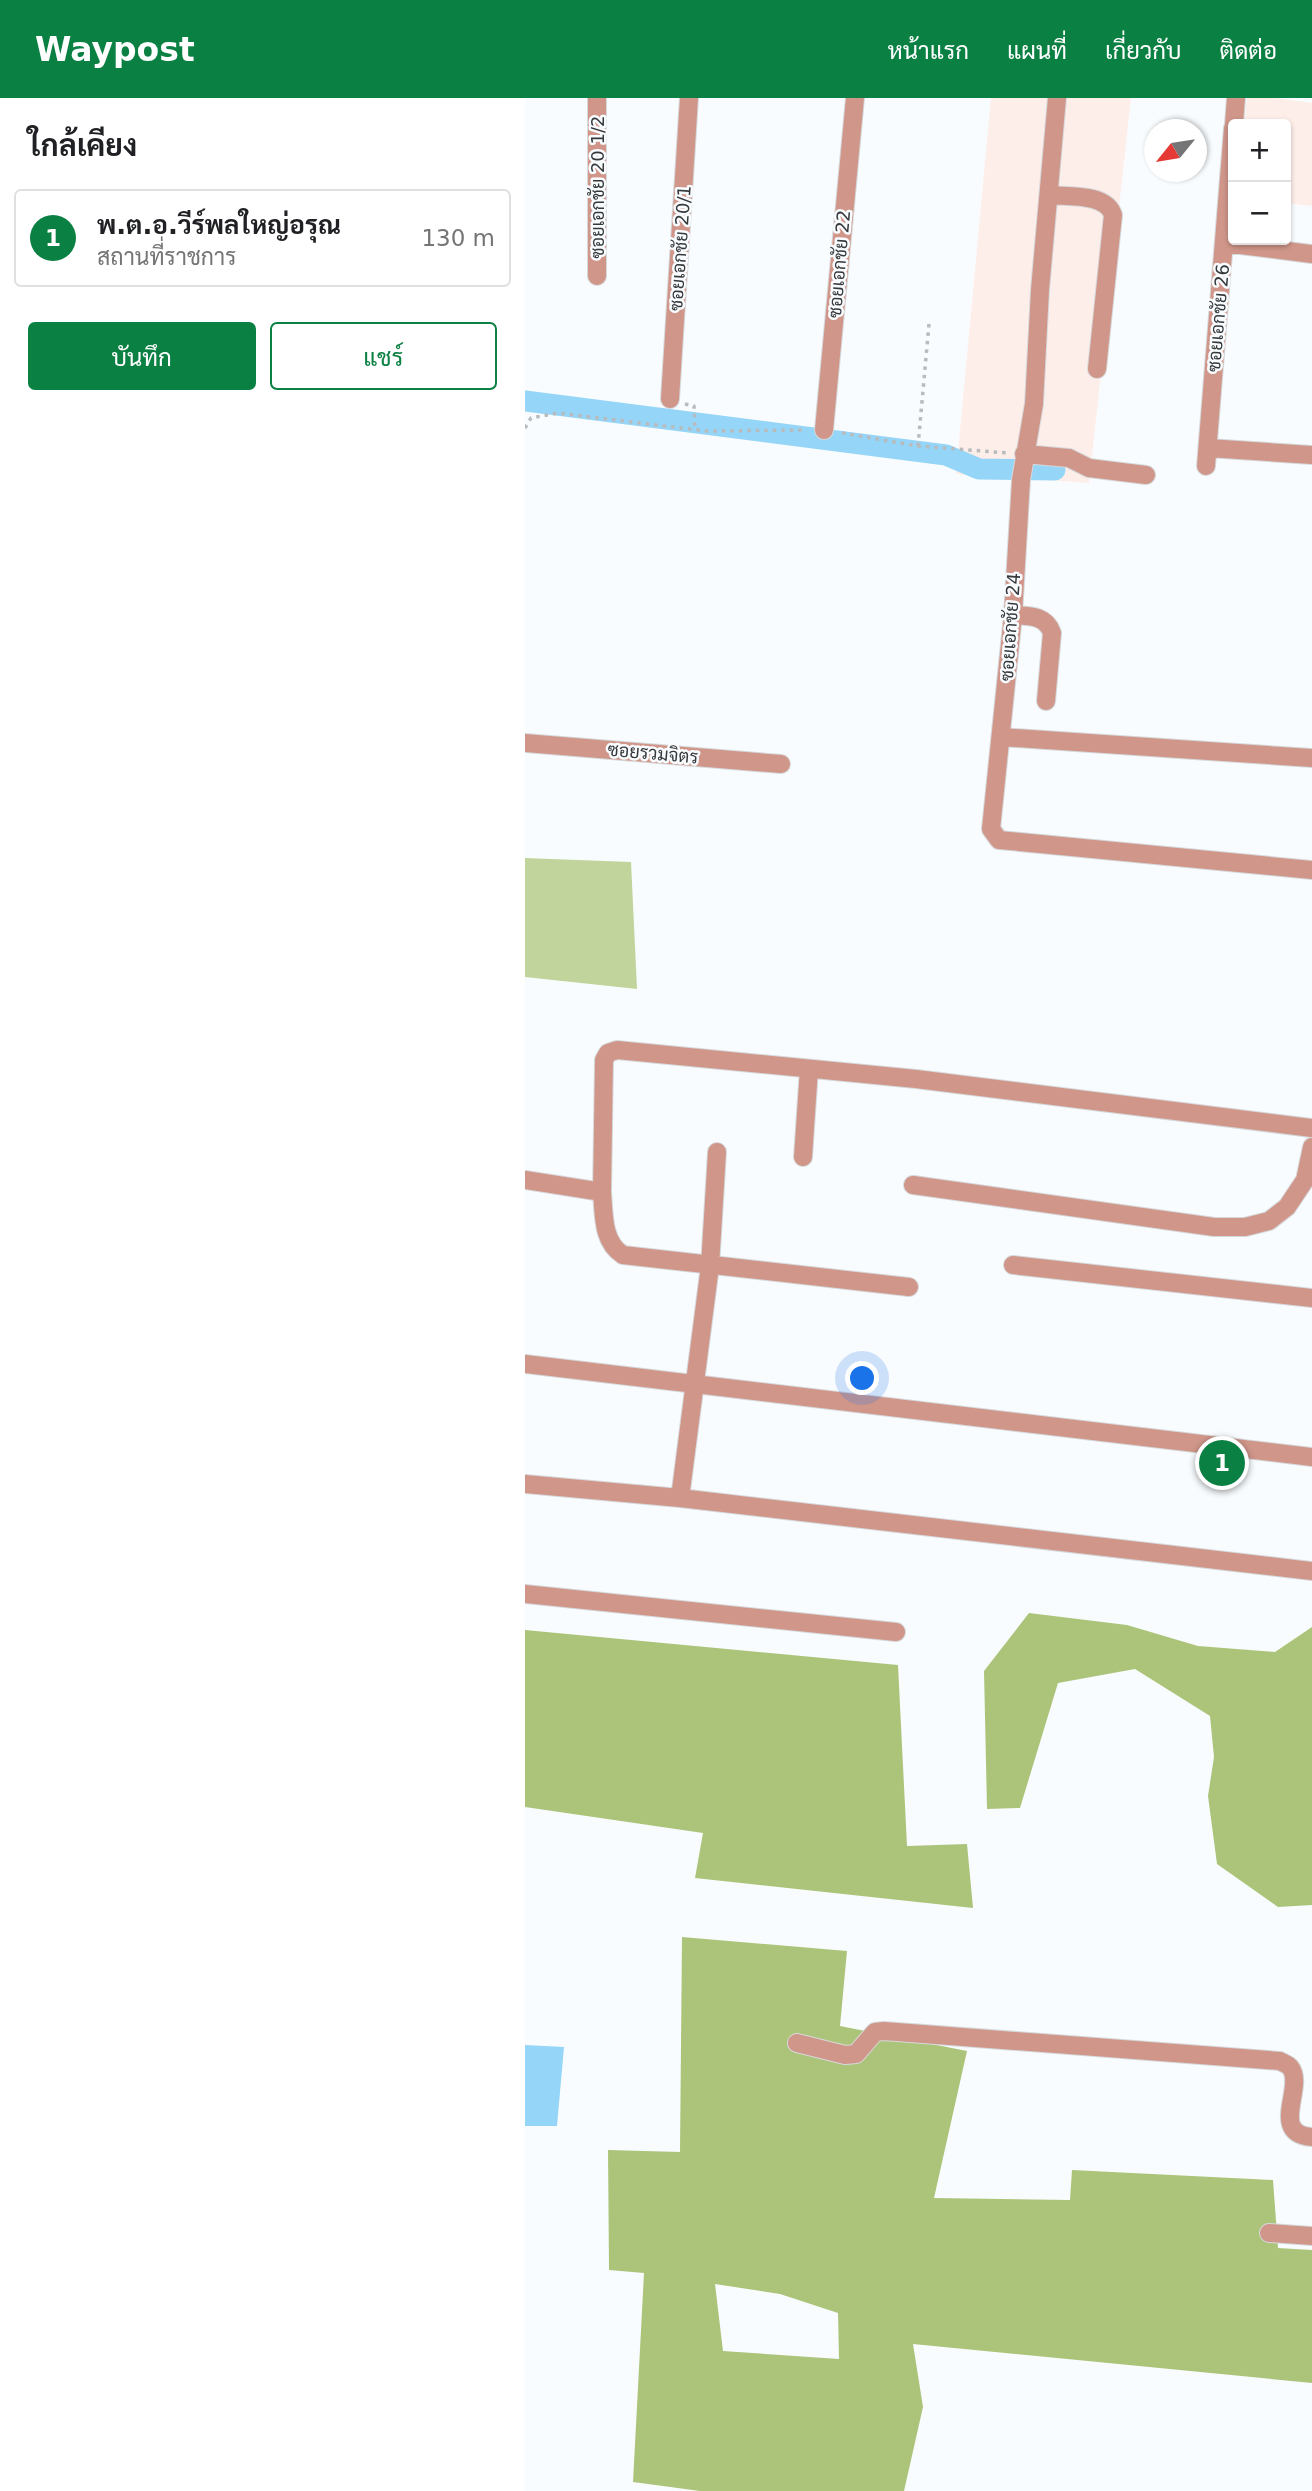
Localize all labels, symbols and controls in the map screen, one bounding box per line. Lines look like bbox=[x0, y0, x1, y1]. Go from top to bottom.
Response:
text: Waypost bbox=[35, 30, 195, 69]
text: หน้าแรก bbox=[888, 37, 969, 65]
text: แผนที่ bbox=[1007, 37, 1067, 65]
text: เกี่ยวกับ bbox=[1105, 37, 1182, 65]
text: ติดต่อ bbox=[1220, 37, 1277, 65]
street label: ซอยเอกชัย 20 1/2 bbox=[587, 116, 608, 258]
north arrow bbox=[1144, 119, 1207, 182]
map controls bbox=[1228, 119, 1291, 245]
button: + bbox=[1228, 119, 1291, 182]
text: ใกล้เคียง bbox=[28, 128, 137, 163]
button: − bbox=[1228, 182, 1291, 245]
street label: ซอยเอกชัย 20/1 bbox=[665, 185, 695, 311]
street label: ซอยเอกชัย 22 bbox=[824, 209, 854, 319]
text: พ.ต.อ.วีร์พลใหญ่อรุณ bbox=[97, 210, 341, 240]
text: 1 bbox=[45, 225, 61, 251]
text: 130 m bbox=[421, 225, 495, 251]
text: สถานที่ราชการ bbox=[97, 244, 236, 270]
street label: ซอยเอกชัย 26 bbox=[1203, 263, 1233, 373]
button: บันทึก bbox=[28, 322, 256, 390]
button: แชร์ bbox=[270, 322, 497, 390]
street label: ซอยเอกชัย 24 bbox=[996, 572, 1024, 682]
street label: ซอยรวมจิตร bbox=[607, 739, 699, 767]
your location bbox=[845, 1361, 879, 1395]
pin: 1 bbox=[1199, 1437, 1245, 1489]

